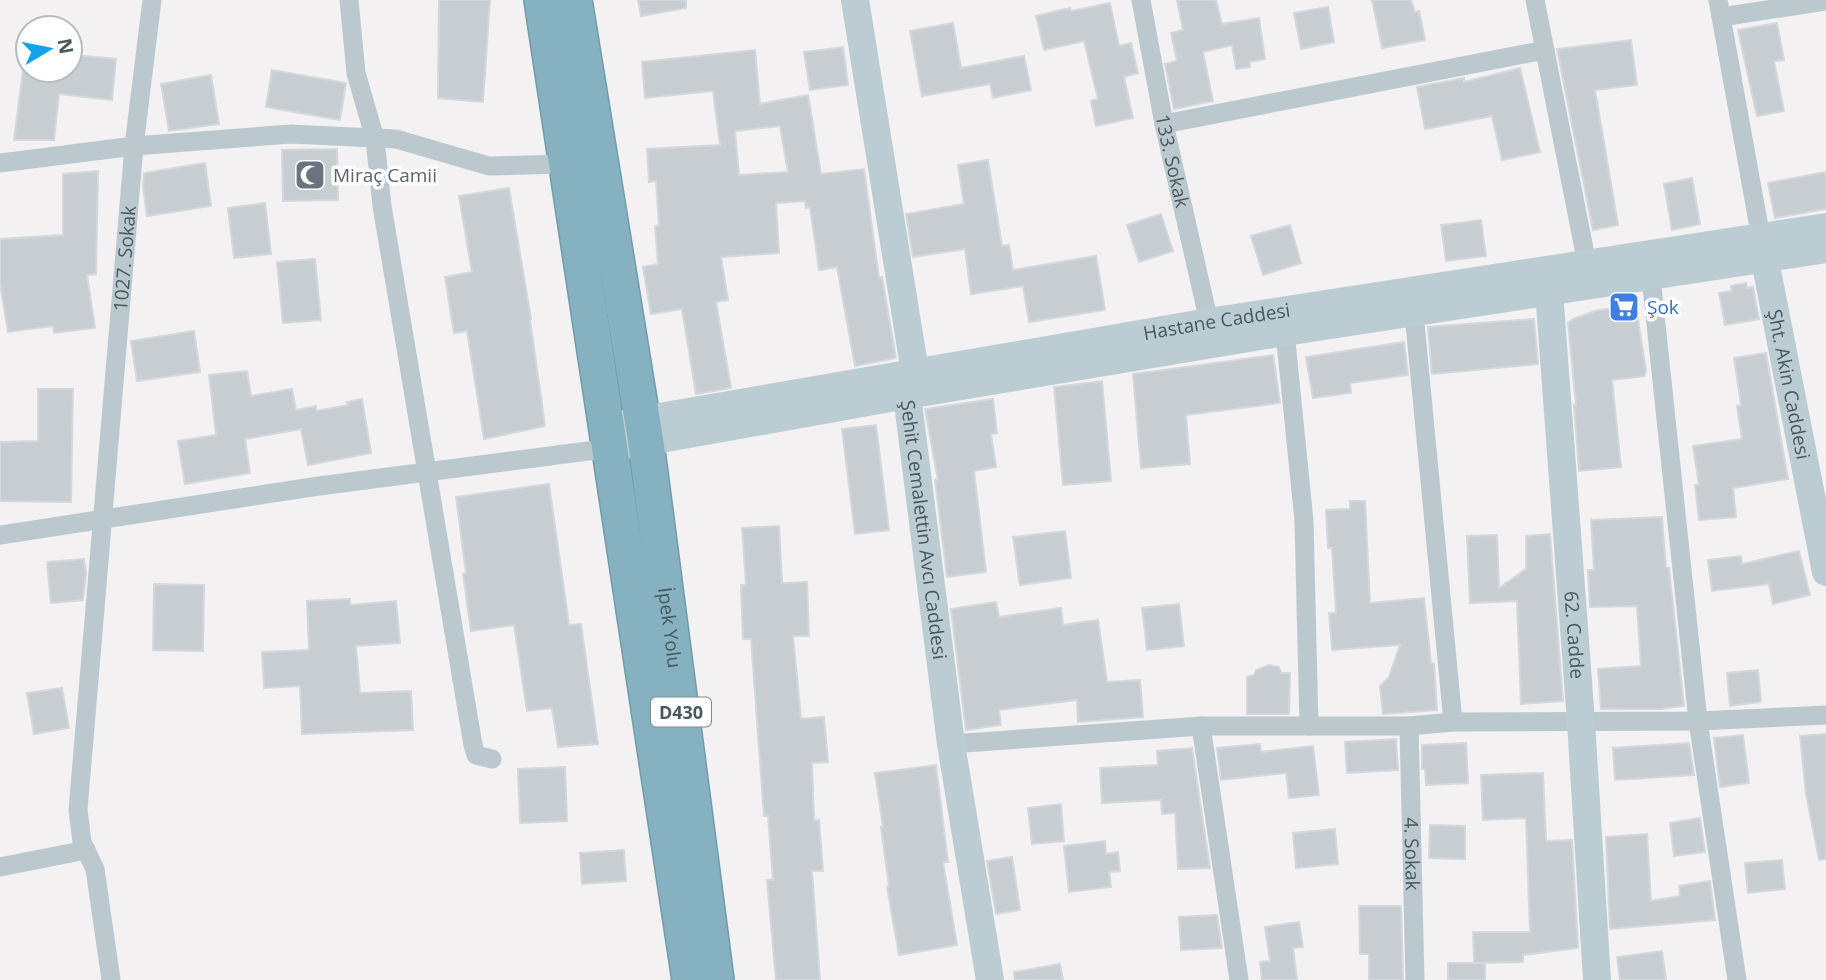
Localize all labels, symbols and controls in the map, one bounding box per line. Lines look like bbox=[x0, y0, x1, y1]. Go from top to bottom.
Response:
north arrow bbox=[14, 14, 84, 84]
text: N bbox=[52, 36, 80, 56]
street label: 133. Sokak bbox=[1149, 112, 1196, 210]
mosque icon: Miraç Camii bbox=[293, 158, 327, 192]
place label: Miraç Camii bbox=[333, 162, 437, 188]
street label: 1027. Sokak bbox=[107, 204, 142, 312]
supermarket icon: Şok bbox=[1607, 290, 1641, 324]
place label: Şok bbox=[1647, 294, 1679, 320]
street label: Hastane Caddesi bbox=[1141, 297, 1292, 346]
street label: Şht. Akin Caddesi bbox=[1762, 307, 1817, 462]
street label: Şehit Cemalettin Avcı Caddesi bbox=[895, 399, 953, 661]
street label: İpek Yolu bbox=[652, 586, 688, 669]
street label: 62. Cadde bbox=[1558, 590, 1591, 680]
road number: D430 bbox=[651, 698, 711, 726]
street label: 4. Sokak bbox=[1398, 817, 1426, 891]

